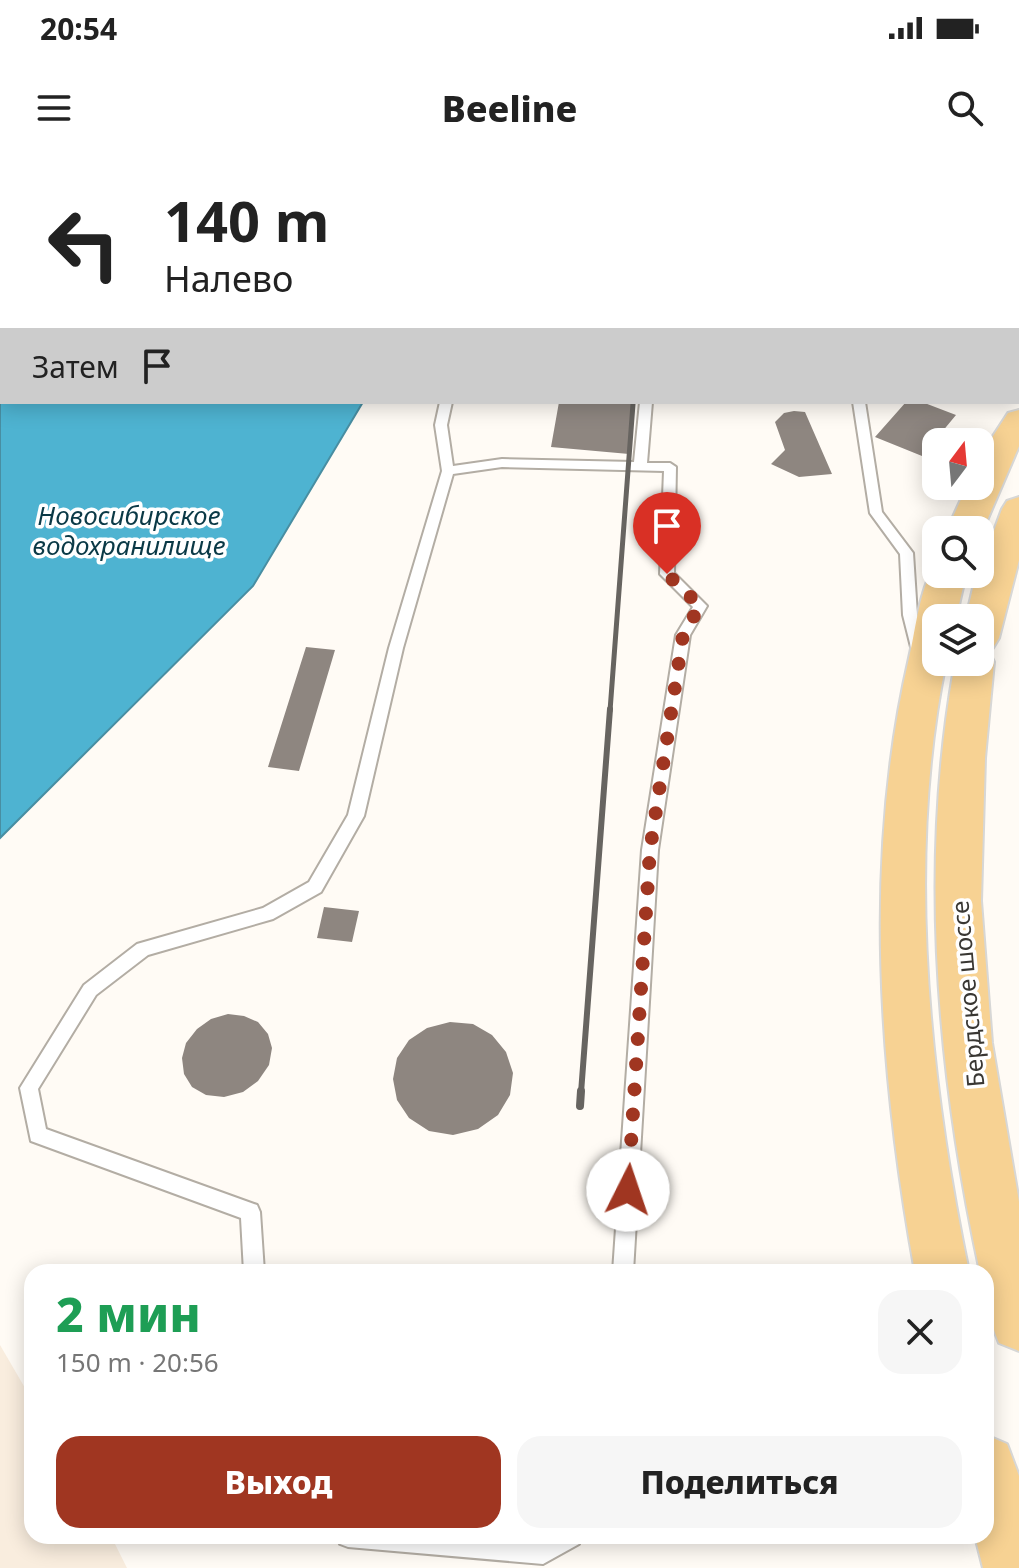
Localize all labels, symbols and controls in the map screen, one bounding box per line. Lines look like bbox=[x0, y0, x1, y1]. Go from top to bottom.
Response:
text: 20:54 bbox=[40, 8, 117, 49]
text: Beeline bbox=[442, 84, 577, 133]
icon: menu bbox=[32, 86, 76, 130]
icon: search bbox=[943, 86, 987, 130]
text: 140 m bbox=[164, 182, 329, 258]
icon: left bbox=[32, 192, 136, 296]
text: Налево bbox=[164, 254, 293, 303]
icon: arrive bbox=[135, 344, 179, 388]
text: Затем bbox=[32, 346, 119, 387]
north arrow bbox=[922, 428, 994, 500]
map controls bbox=[922, 428, 994, 676]
pin bbox=[633, 492, 701, 574]
water label: Новосибирское водохранилище bbox=[32, 497, 226, 563]
icon: arrive bbox=[645, 504, 689, 548]
button: search bbox=[922, 516, 994, 588]
button: layers bbox=[922, 604, 994, 676]
street label: Бердское шоссе bbox=[942, 900, 992, 1088]
position arrow bbox=[586, 1148, 670, 1232]
text: 2 мин bbox=[56, 1281, 201, 1346]
button: close bbox=[878, 1290, 962, 1374]
text: 150 m · 20:56 bbox=[56, 1344, 219, 1380]
button: Выход bbox=[56, 1436, 501, 1528]
button: Поделиться bbox=[517, 1436, 962, 1528]

